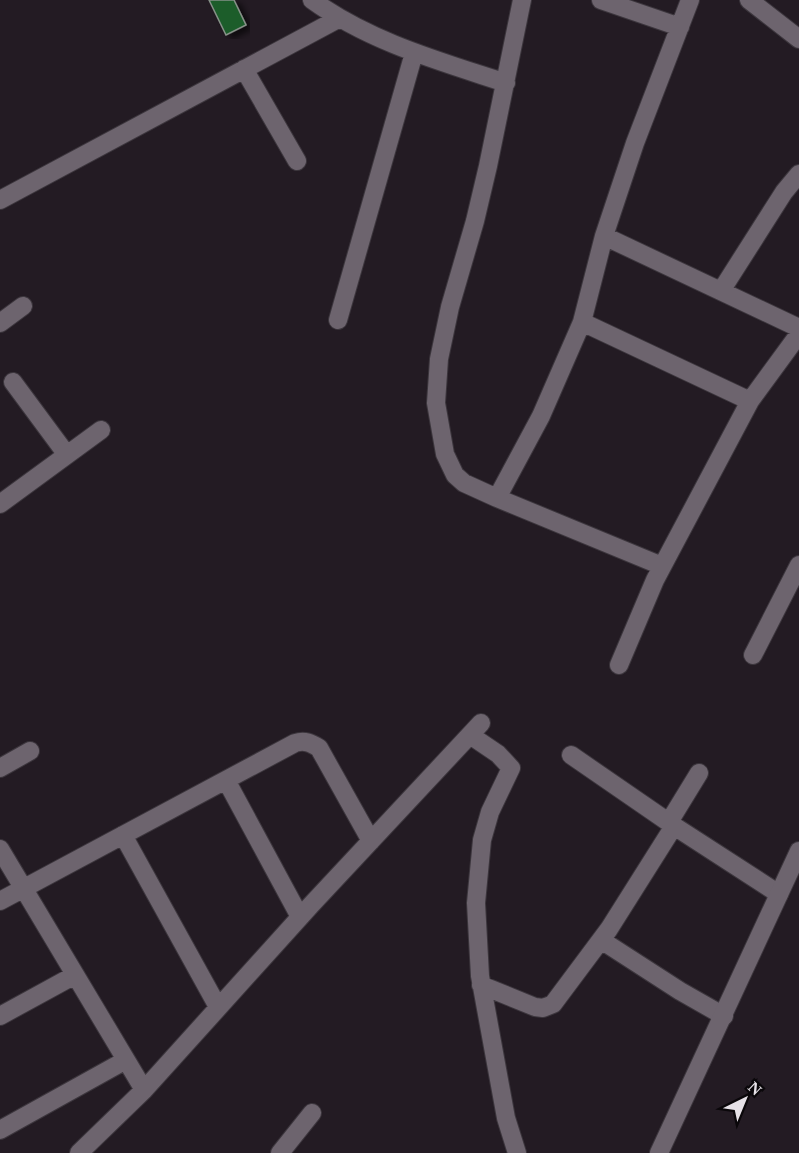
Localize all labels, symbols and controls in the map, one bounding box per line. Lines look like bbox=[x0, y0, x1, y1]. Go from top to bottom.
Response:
north arrow bbox=[715, 1069, 775, 1129]
text: N bbox=[745, 1078, 765, 1099]

